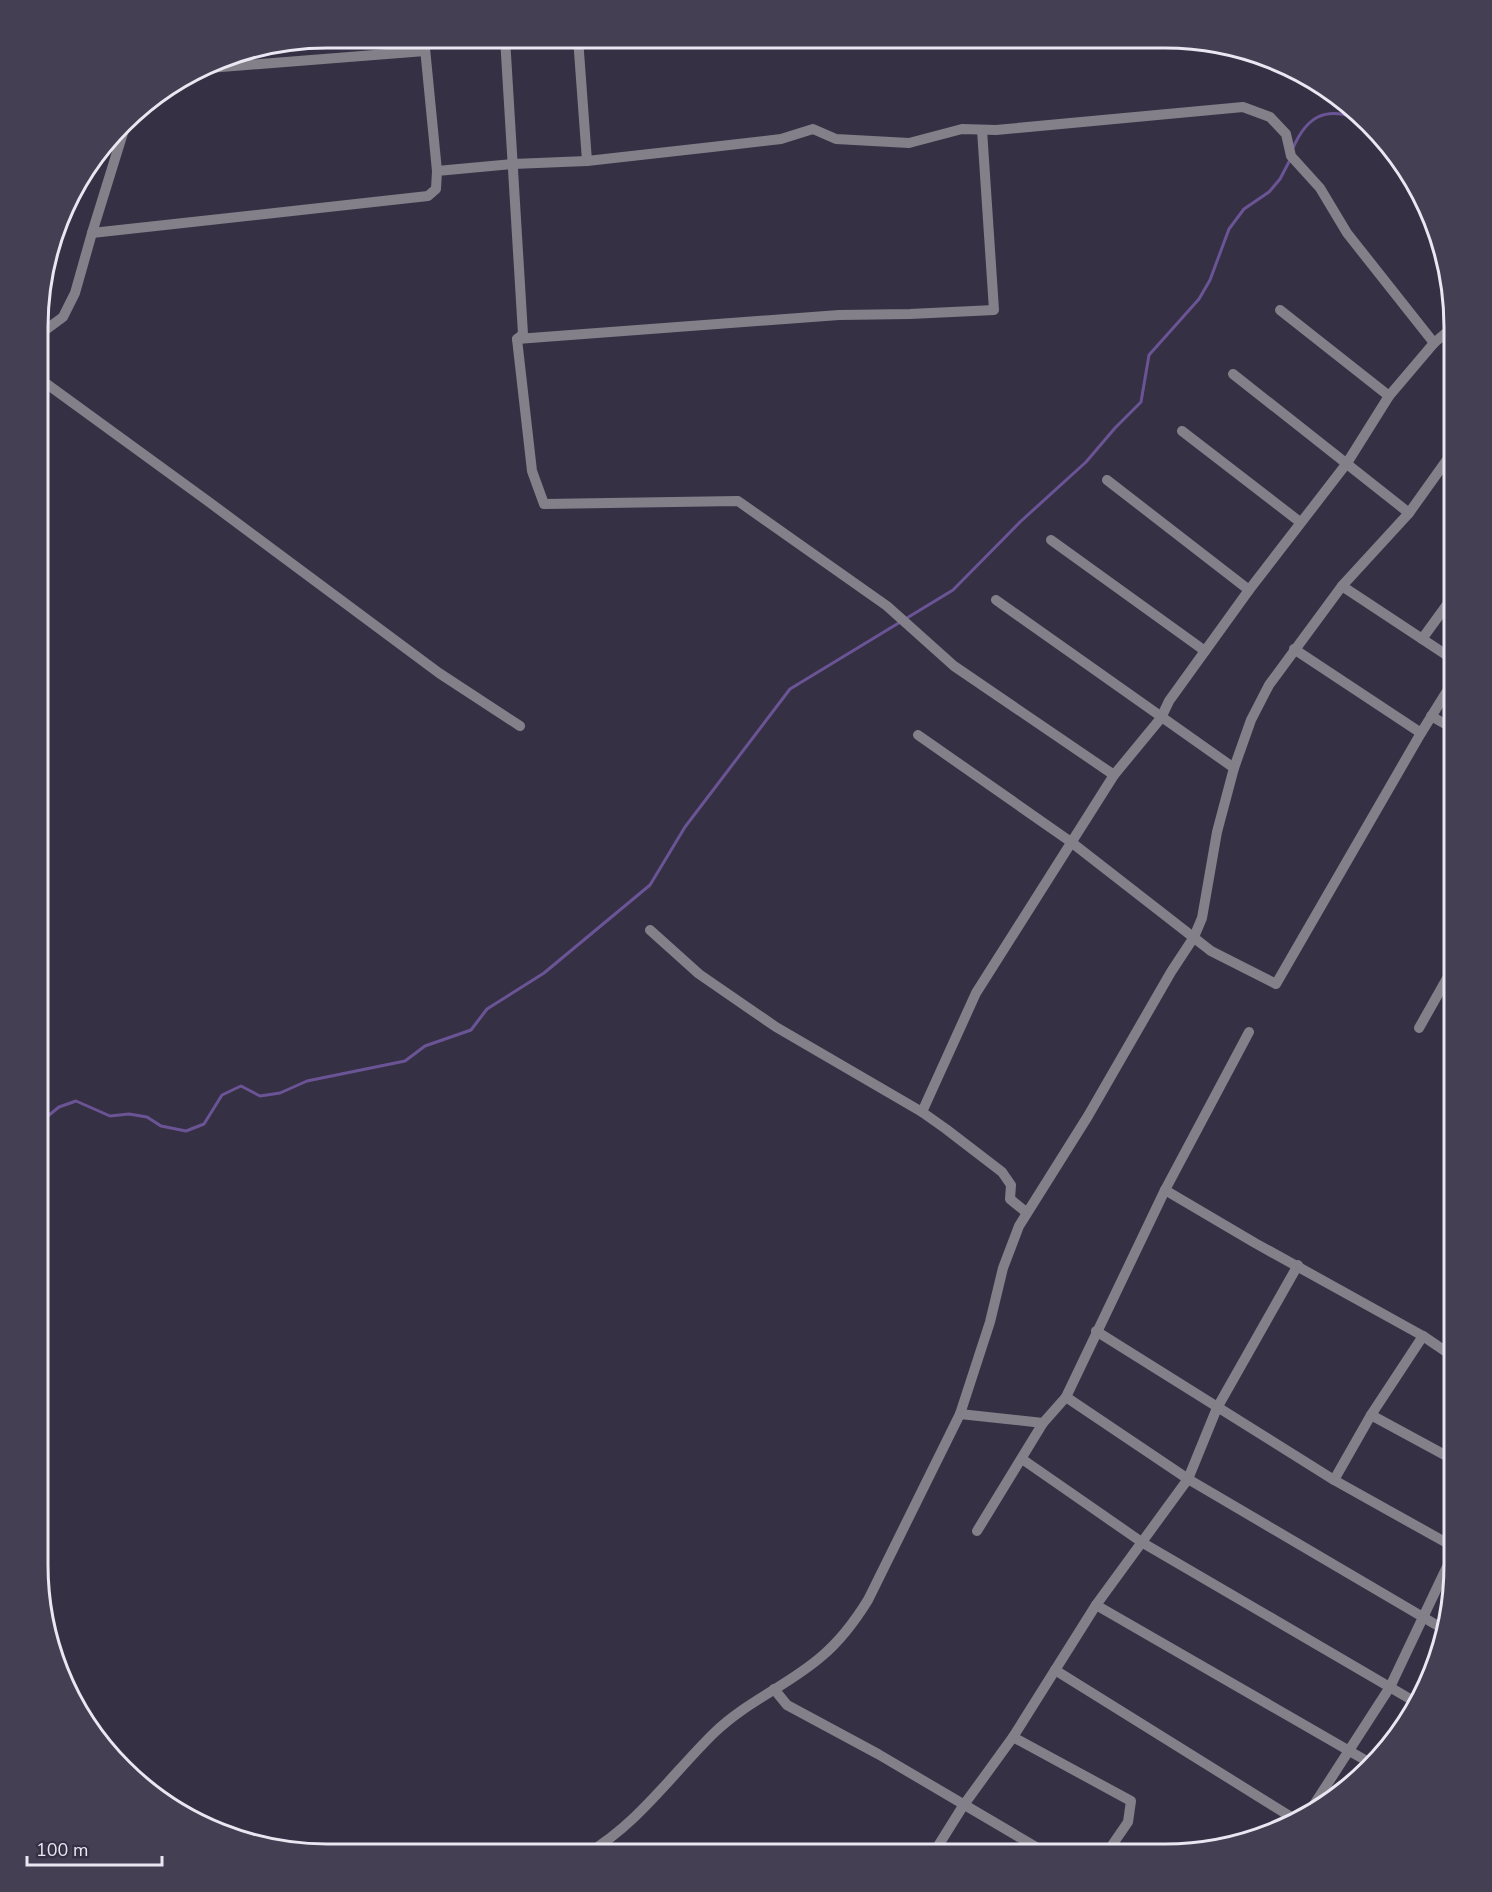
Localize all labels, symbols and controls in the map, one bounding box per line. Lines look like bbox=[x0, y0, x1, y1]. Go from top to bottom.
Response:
scale bar bbox=[27, 1829, 162, 1867]
text: 100 m bbox=[36, 1838, 88, 1862]

